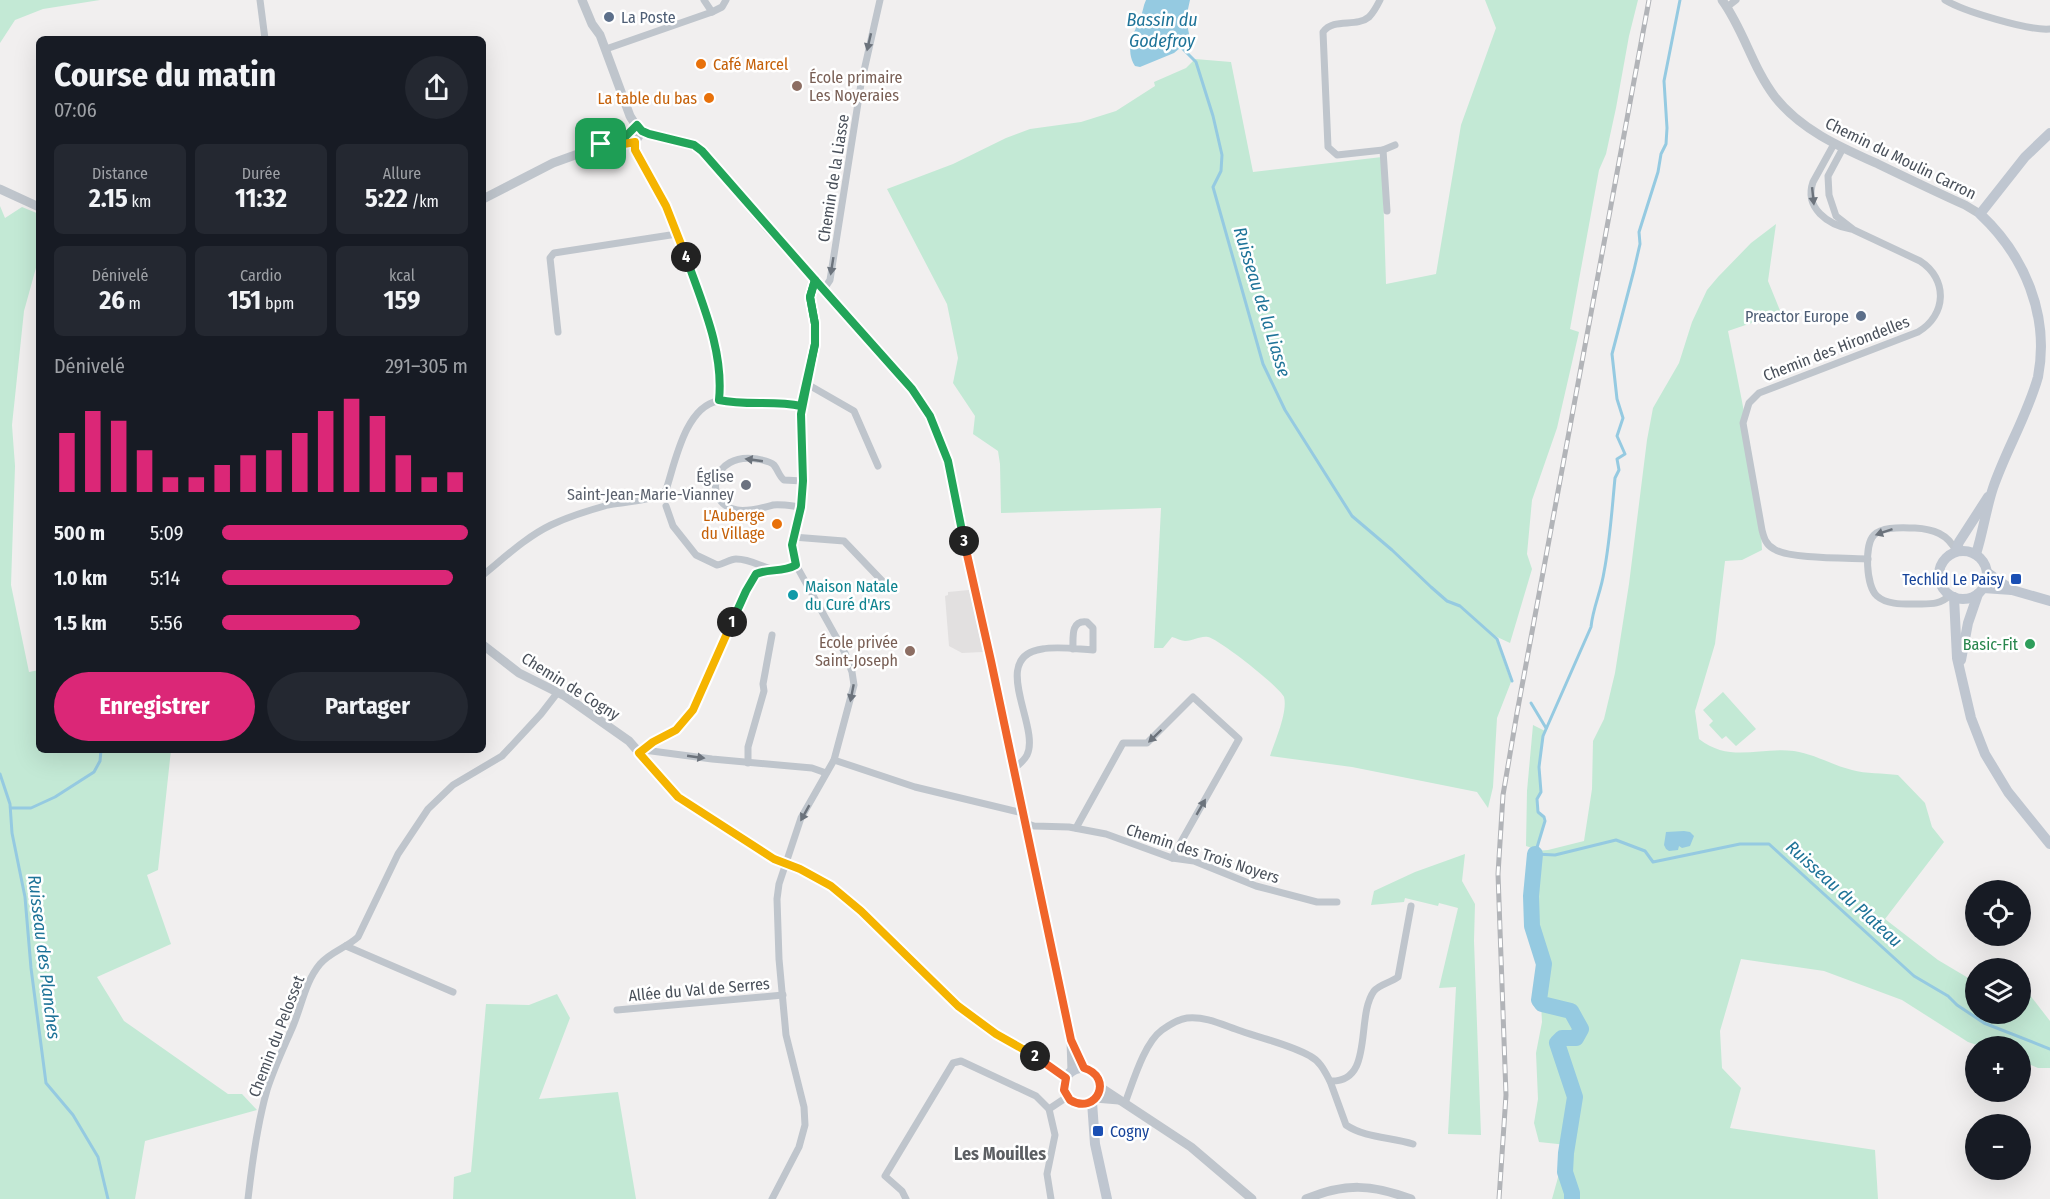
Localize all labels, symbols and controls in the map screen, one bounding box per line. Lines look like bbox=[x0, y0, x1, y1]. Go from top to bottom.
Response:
place label: La Poste bbox=[621, 8, 676, 27]
water label: Bassin du Godefroy bbox=[1126, 9, 1198, 52]
marker: La Poste bbox=[602, 10, 616, 24]
one-way arrow bbox=[864, 33, 874, 51]
text: Course du matin bbox=[54, 55, 276, 95]
place label: Café Marcel bbox=[713, 55, 788, 74]
button: share bbox=[405, 56, 468, 119]
marker: Café Marcel bbox=[694, 57, 708, 71]
place label: École primaire Les Noyeraies bbox=[809, 68, 902, 105]
marker: École primaire Les Noyeraies bbox=[790, 79, 804, 93]
place label: La table du bas bbox=[598, 89, 697, 108]
marker: La table du bas bbox=[702, 91, 716, 105]
text: 07:06 bbox=[54, 98, 97, 122]
street label: Chemin de la Liasse bbox=[814, 113, 853, 243]
street label: Chemin du Moulin Carron bbox=[1822, 114, 1979, 203]
pin bbox=[575, 118, 626, 169]
icon: arrive bbox=[584, 127, 617, 160]
text: Distance bbox=[92, 164, 148, 183]
text: Durée bbox=[242, 164, 280, 183]
text: Allure bbox=[383, 164, 421, 183]
text: 2.15 bbox=[89, 183, 128, 214]
text: 11:32 bbox=[235, 183, 287, 214]
text: 5:22 bbox=[365, 183, 408, 214]
one-way arrow bbox=[1808, 187, 1818, 206]
text: km bbox=[128, 192, 151, 211]
text: /km bbox=[408, 192, 439, 211]
water label: Ruisseau de la Liasse bbox=[1229, 224, 1295, 380]
pin: 4 bbox=[671, 242, 701, 272]
text: 4 bbox=[682, 247, 690, 266]
one-way arrow bbox=[828, 257, 837, 276]
text: Dénivelé bbox=[92, 266, 148, 285]
text: Cardio bbox=[240, 266, 282, 285]
text: kcal bbox=[389, 266, 415, 285]
text: 26 bbox=[99, 285, 125, 316]
text: 151 bbox=[228, 285, 261, 316]
text: 159 bbox=[384, 285, 420, 316]
text: m bbox=[125, 294, 141, 313]
text: bpm bbox=[261, 294, 294, 313]
place label: Preactor Europe bbox=[1745, 307, 1849, 326]
marker: Preactor Europe bbox=[1854, 309, 1868, 323]
street label: Chemin des Hirondelles bbox=[1760, 312, 1912, 385]
text: Dénivelé bbox=[54, 354, 125, 378]
text: 291–305 m bbox=[385, 354, 468, 378]
one-way arrow bbox=[745, 455, 764, 464]
place label: Église Saint-Jean-Marie-Vianney bbox=[567, 467, 735, 504]
marker: Église Saint-Jean-Marie-Vianney bbox=[739, 478, 753, 492]
place label: L'Auberge du Village bbox=[701, 506, 765, 543]
marker: L'Auberge du Village bbox=[770, 517, 784, 531]
text: 500 m bbox=[54, 521, 105, 545]
text: 5:09 bbox=[150, 521, 183, 545]
pin: 3 bbox=[949, 526, 979, 556]
one-way arrow bbox=[1874, 528, 1892, 537]
text: 3 bbox=[960, 531, 968, 550]
text: 1.0 km bbox=[54, 566, 107, 590]
text: 5:14 bbox=[150, 566, 180, 590]
place label: Techlid Le Paisy bbox=[1902, 570, 2005, 589]
marker: Techlid Le Paisy bbox=[2009, 572, 2023, 586]
place label: Maison Natale du Curé d'Ars bbox=[805, 577, 898, 614]
marker: Maison Natale du Curé d'Ars bbox=[786, 588, 800, 602]
pin: 1 bbox=[717, 607, 747, 637]
text: 1.5 km bbox=[54, 611, 107, 635]
text: 5:56 bbox=[150, 611, 183, 635]
text: 1 bbox=[729, 612, 735, 631]
place label: École privée Saint-Joseph bbox=[815, 633, 898, 670]
place label: Basic-Fit bbox=[1963, 635, 2019, 654]
marker: Basic-Fit bbox=[2023, 637, 2037, 651]
marker: École privée Saint-Joseph bbox=[903, 644, 917, 658]
street label: Chemin de Cogny bbox=[518, 649, 624, 725]
button: Enregistrer bbox=[54, 672, 255, 741]
button: Partager bbox=[267, 672, 468, 741]
one-way arrow bbox=[847, 684, 856, 703]
one-way arrow bbox=[1147, 729, 1162, 743]
one-way arrow bbox=[687, 752, 706, 761]
one-way arrow bbox=[1195, 799, 1206, 815]
one-way arrow bbox=[800, 804, 810, 821]
street label: Chemin des Trois Noyers bbox=[1124, 820, 1282, 887]
water label: Ruisseau du Plateau bbox=[1781, 836, 1907, 952]
water label: Ruisseau des Planches bbox=[23, 874, 65, 1041]
map controls bbox=[1965, 880, 2031, 1180]
button: locate bbox=[1965, 880, 2031, 946]
button: layers bbox=[1965, 958, 2031, 1024]
street label: Chemin du Pelosset bbox=[245, 972, 309, 1100]
street label: Allée du Val de Serres bbox=[628, 974, 771, 1005]
button: + bbox=[1965, 1036, 2031, 1102]
pin: 2 bbox=[1020, 1041, 1050, 1071]
text: 2 bbox=[1031, 1046, 1039, 1065]
button: − bbox=[1965, 1114, 2031, 1180]
place label: Cogny bbox=[1110, 1122, 1150, 1141]
marker: Cogny bbox=[1091, 1124, 1105, 1138]
district label: Les Mouilles bbox=[954, 1143, 1046, 1165]

